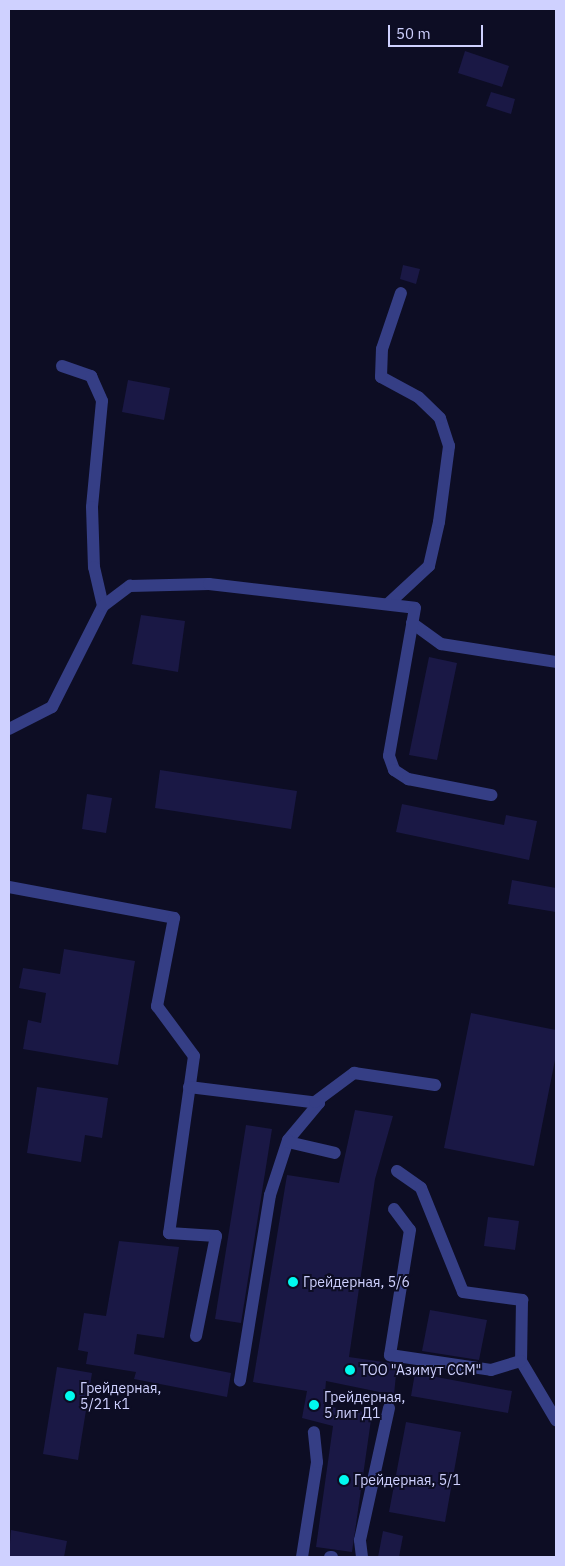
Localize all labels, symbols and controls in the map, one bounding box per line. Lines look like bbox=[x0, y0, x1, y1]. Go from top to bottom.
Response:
scale bar bbox=[390, 15, 485, 47]
text: 50 m bbox=[396, 24, 431, 43]
place label: Грейдерная, 5/6 bbox=[303, 1274, 410, 1290]
marker: Грейдерная, 5/6 bbox=[287, 1276, 299, 1288]
place label: ТОО "Азимут ССМ" bbox=[360, 1362, 481, 1378]
marker: ТОО "Азимут ССМ" bbox=[344, 1364, 356, 1376]
place label: Грейдерная, 5/21 к1 bbox=[80, 1380, 161, 1412]
place label: Грейдерная, 5 лит Д1 bbox=[324, 1389, 405, 1421]
marker: Грейдерная, 5/21 к1 bbox=[64, 1390, 76, 1402]
marker: Грейдерная, 5 лит Д1 bbox=[308, 1399, 320, 1411]
place label: Грейдерная, 5/1 bbox=[354, 1472, 461, 1488]
marker: Грейдерная, 5/1 bbox=[338, 1474, 350, 1486]

